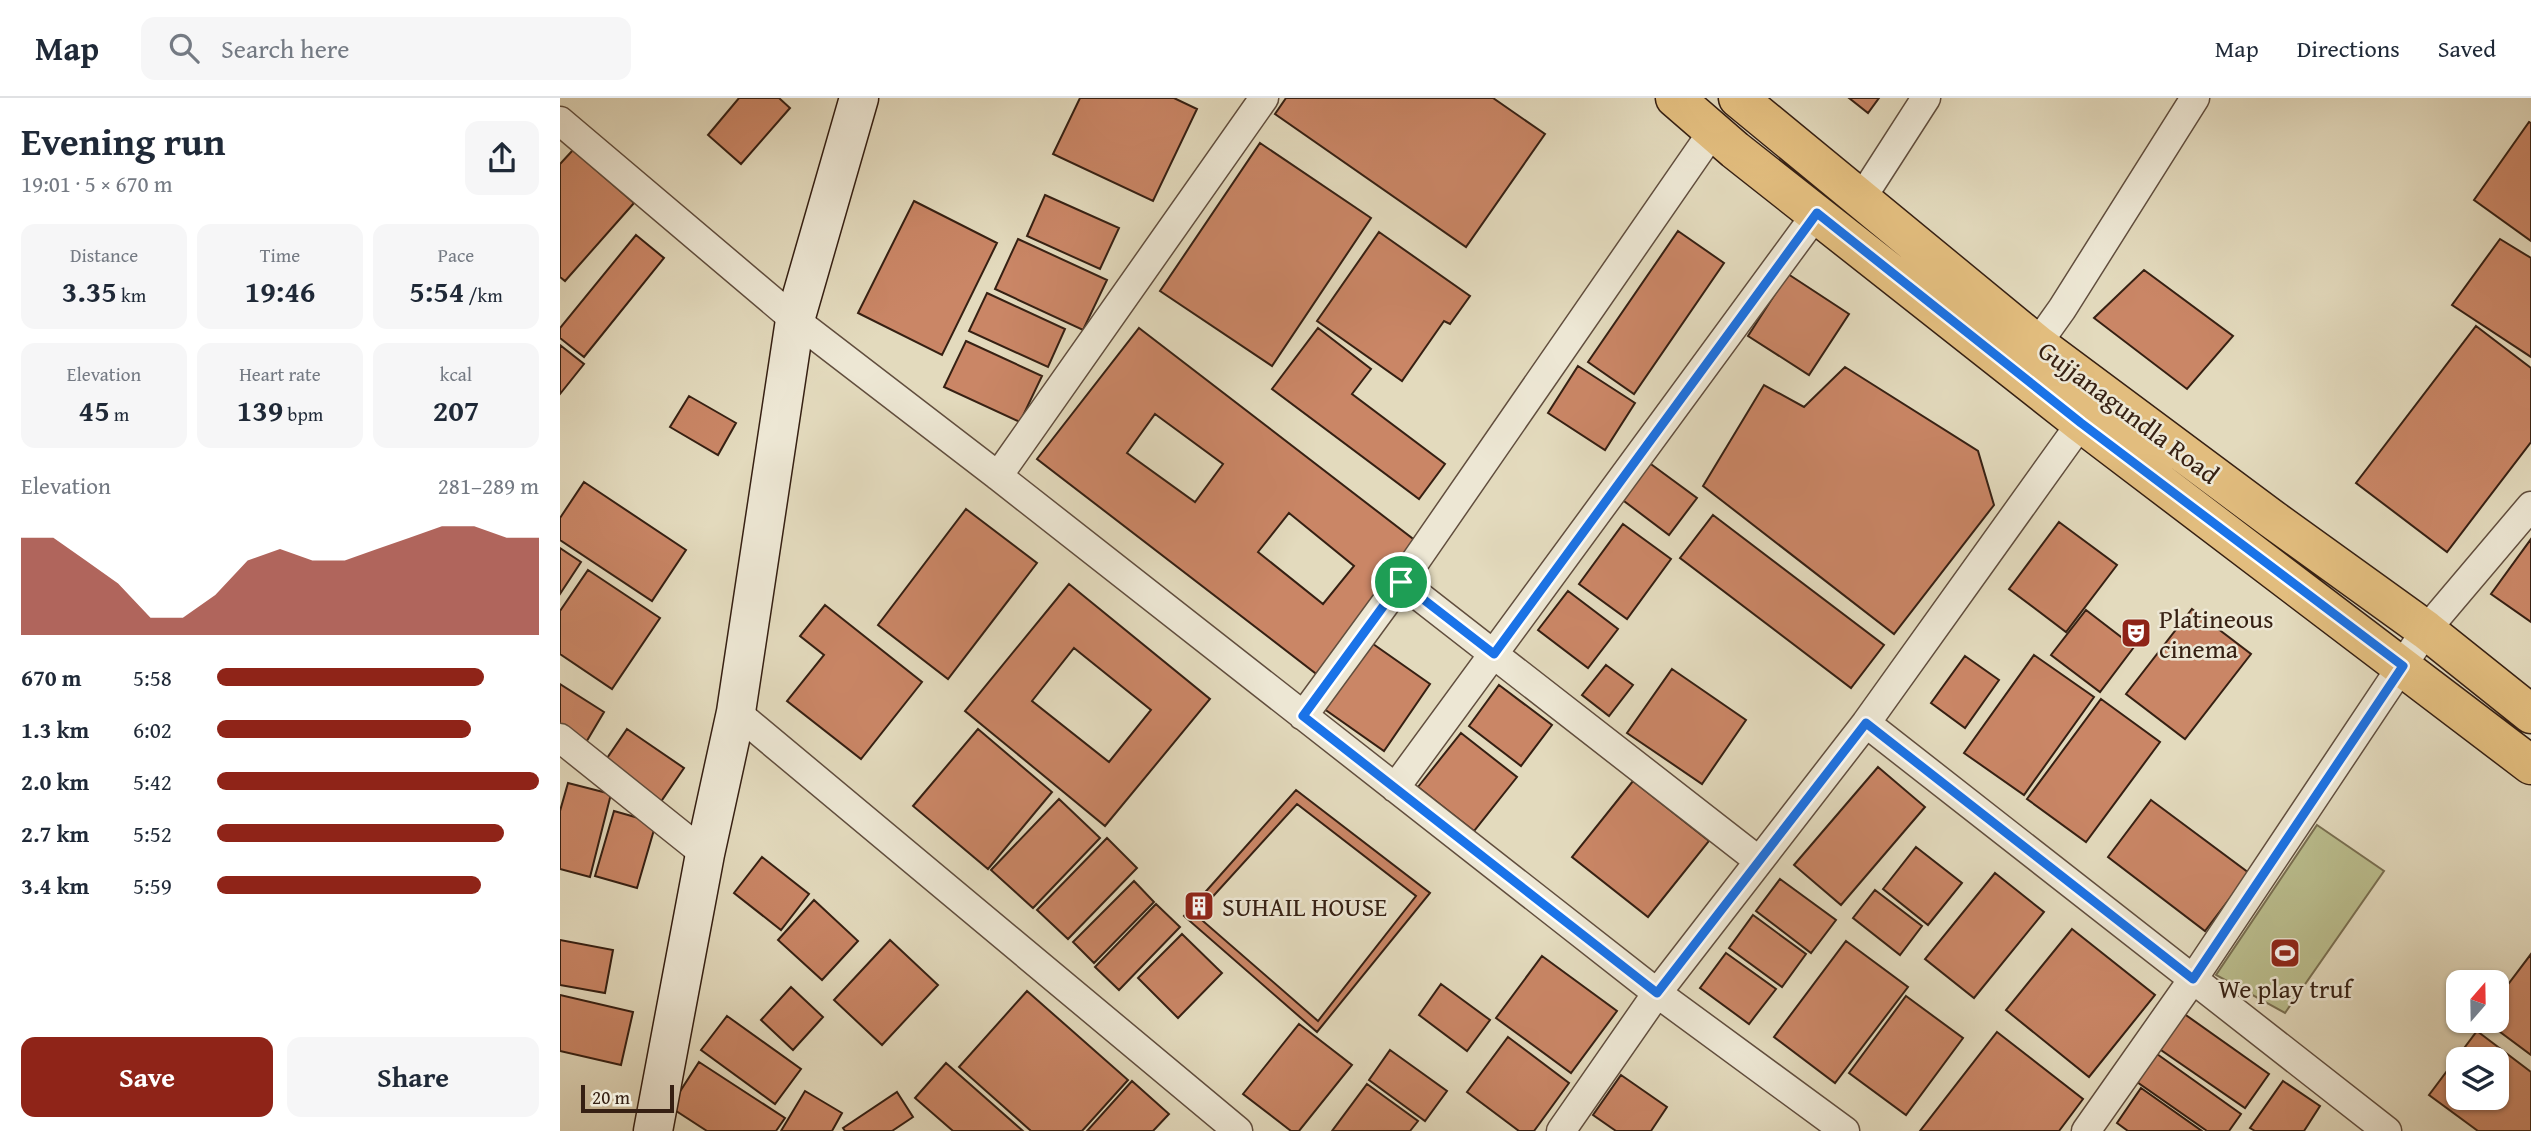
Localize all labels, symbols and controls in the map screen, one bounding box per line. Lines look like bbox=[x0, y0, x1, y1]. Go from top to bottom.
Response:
search box bbox=[141, 17, 631, 80]
text: Map bbox=[35, 24, 99, 72]
icon: search bbox=[165, 29, 203, 67]
text: Search here bbox=[221, 29, 349, 68]
text: Map bbox=[2215, 31, 2259, 66]
text: Directions bbox=[2297, 31, 2400, 66]
text: Saved bbox=[2438, 31, 2496, 66]
text: Evening run bbox=[21, 113, 225, 169]
button: share bbox=[465, 121, 539, 195]
text: 19:01 · 5 × 670 m bbox=[21, 167, 173, 200]
text: Distance bbox=[70, 241, 138, 269]
text: Time bbox=[260, 241, 300, 269]
text: Pace bbox=[438, 241, 474, 269]
text: 3.35 bbox=[62, 269, 117, 313]
text: 19:46 bbox=[245, 269, 315, 313]
text: 5:54 bbox=[409, 269, 464, 313]
text: km bbox=[117, 281, 146, 309]
text: /km bbox=[464, 281, 503, 309]
street label: Gujjanagundla Road bbox=[2030, 331, 2228, 493]
text: Elevation bbox=[67, 360, 141, 388]
text: Heart rate bbox=[239, 360, 321, 388]
text: kcal bbox=[440, 360, 472, 388]
text: 45 bbox=[79, 388, 110, 432]
text: 139 bbox=[237, 388, 283, 432]
text: 207 bbox=[433, 388, 479, 432]
text: m bbox=[110, 400, 129, 428]
text: bpm bbox=[283, 400, 323, 428]
text: Elevation bbox=[21, 469, 111, 502]
text: 281–289 m bbox=[438, 469, 539, 502]
pin bbox=[1371, 552, 1431, 612]
icon: arrive bbox=[1382, 563, 1420, 601]
place label: Platineous cinema bbox=[2159, 599, 2274, 668]
theatre icon: Platineous cinema bbox=[2119, 616, 2153, 650]
text: 670 m bbox=[21, 661, 82, 694]
text: 5:58 bbox=[133, 661, 172, 694]
text: 1.3 km bbox=[21, 713, 89, 746]
text: 6:02 bbox=[133, 713, 172, 746]
text: 2.0 km bbox=[21, 765, 89, 798]
text: 5:42 bbox=[133, 765, 172, 798]
text: 2.7 km bbox=[21, 817, 89, 850]
text: 5:52 bbox=[133, 817, 172, 850]
text: 3.4 km bbox=[21, 869, 89, 902]
text: 5:59 bbox=[133, 869, 172, 902]
place label: SUHAIL HOUSE bbox=[1222, 887, 1387, 926]
building icon: SUHAIL HOUSE bbox=[1182, 889, 1216, 923]
sports icon: We play truf bbox=[2268, 936, 2302, 970]
place label: We play truf bbox=[2218, 969, 2354, 1008]
north arrow bbox=[2446, 970, 2510, 1032]
map controls bbox=[2446, 970, 2509, 1110]
button: Save bbox=[21, 1037, 273, 1117]
button: Share bbox=[287, 1037, 539, 1117]
button: layers bbox=[2446, 1047, 2509, 1110]
scale bar bbox=[581, 1082, 674, 1114]
text: 20 m bbox=[592, 1083, 630, 1111]

